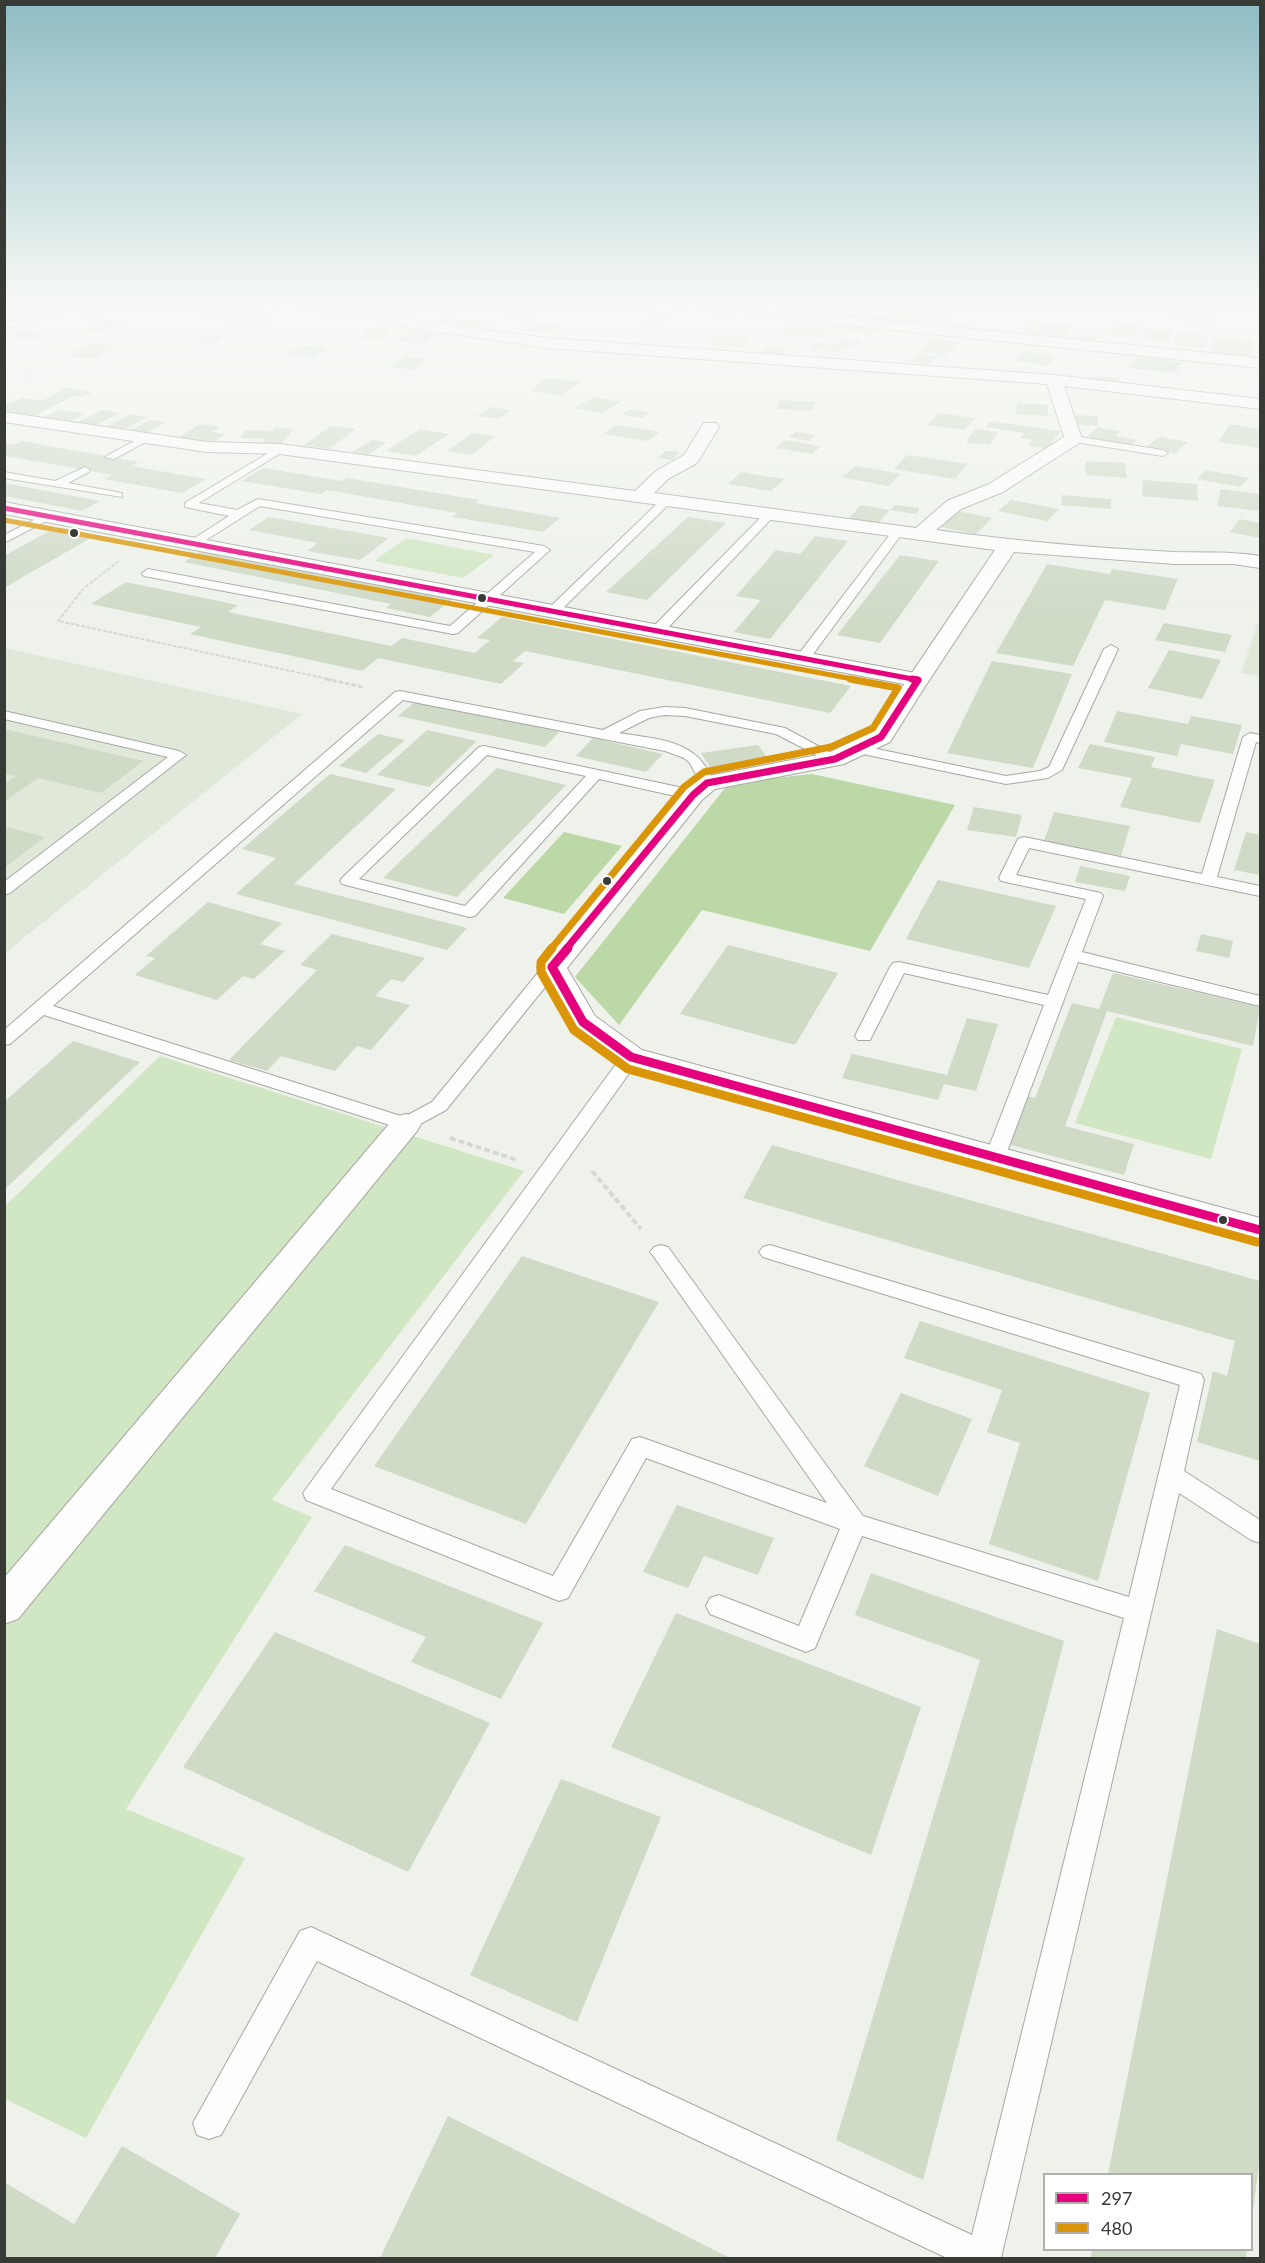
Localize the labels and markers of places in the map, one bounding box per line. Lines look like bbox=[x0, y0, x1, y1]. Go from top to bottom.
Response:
unlabelled marker bbox=[68, 527, 80, 539]
unlabelled marker bbox=[476, 592, 488, 604]
unlabelled marker bbox=[601, 875, 613, 887]
unlabelled marker bbox=[1217, 1214, 1229, 1226]

